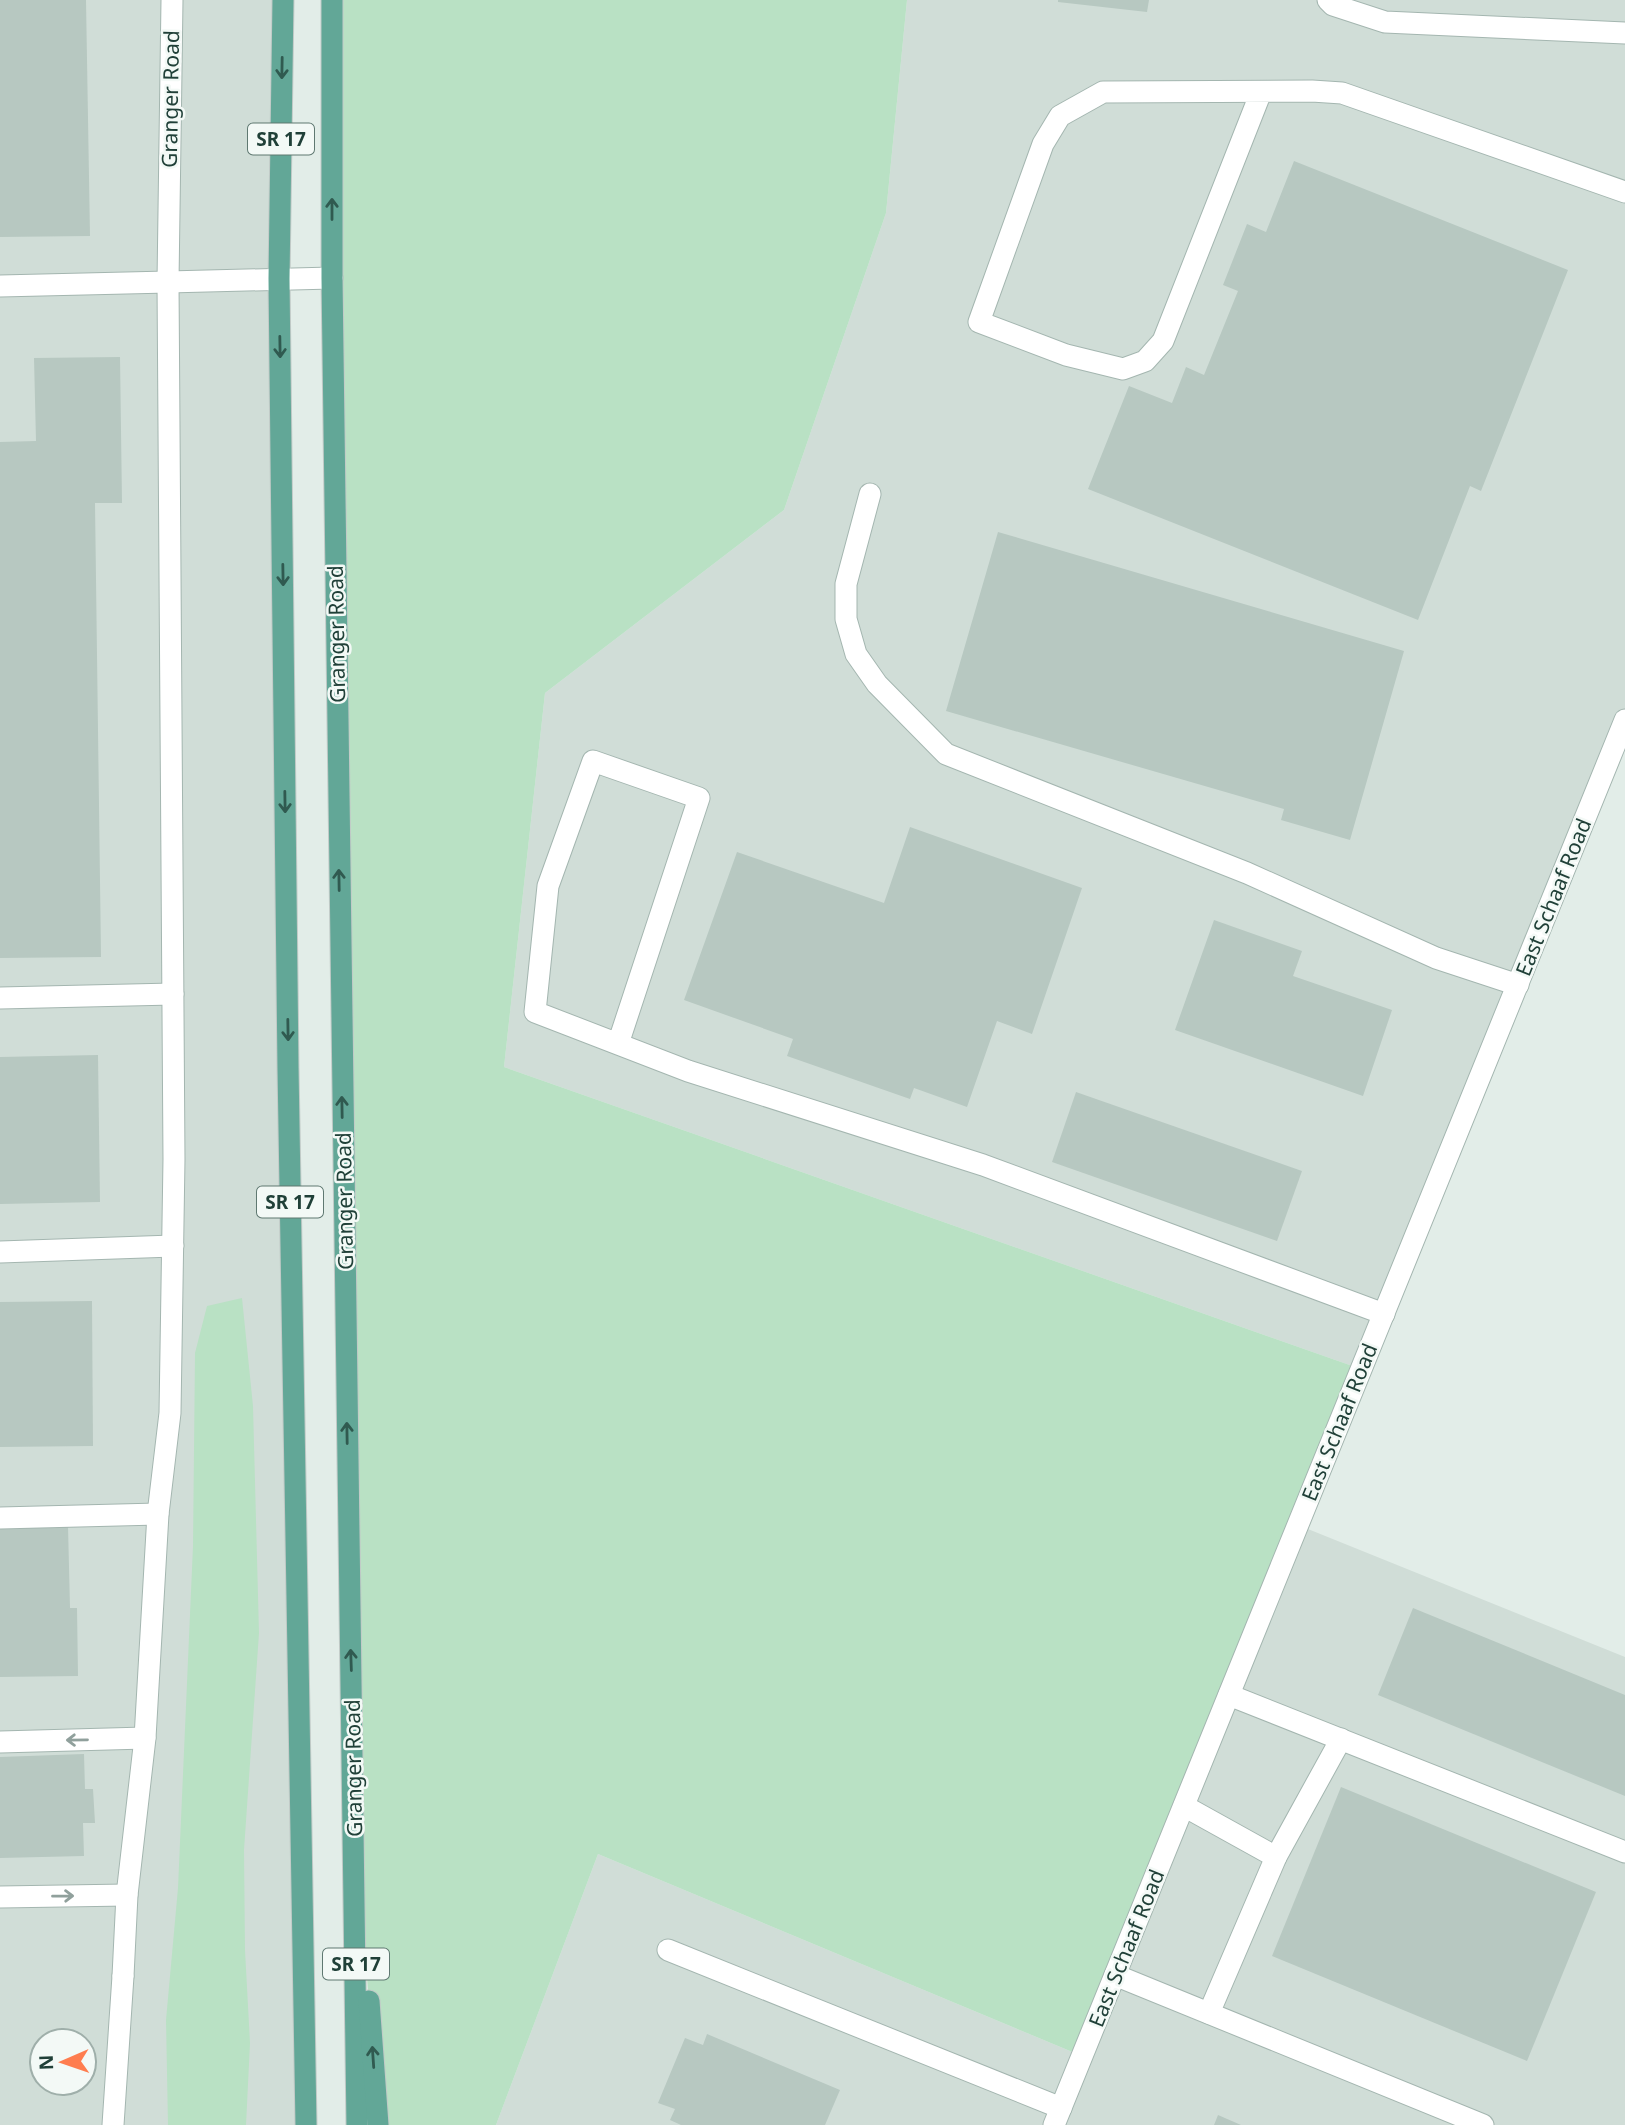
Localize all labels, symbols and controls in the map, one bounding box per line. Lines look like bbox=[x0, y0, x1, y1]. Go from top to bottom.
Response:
street label: Granger Road bbox=[155, 30, 185, 168]
one-way arrow bbox=[275, 56, 289, 79]
road number: SR 17 bbox=[248, 124, 314, 154]
one-way arrow bbox=[325, 198, 339, 221]
one-way arrow bbox=[273, 335, 287, 358]
one-way arrow bbox=[276, 563, 289, 586]
street label: Granger Road bbox=[321, 565, 351, 703]
one-way arrow bbox=[278, 790, 292, 813]
street label: East Schaaf Road bbox=[1509, 814, 1597, 980]
one-way arrow bbox=[333, 869, 346, 892]
one-way arrow bbox=[281, 1018, 295, 1041]
one-way arrow bbox=[336, 1096, 349, 1119]
street label: Granger Road bbox=[329, 1132, 359, 1270]
road number: SR 17 bbox=[257, 1186, 323, 1218]
street label: East Schaaf Road bbox=[1295, 1339, 1383, 1505]
one-way arrow bbox=[340, 1422, 354, 1445]
one-way arrow bbox=[345, 1649, 358, 1672]
street label: Granger Road bbox=[338, 1699, 368, 1837]
one-way arrow bbox=[65, 1733, 88, 1747]
street label: East Schaaf Road bbox=[1082, 1865, 1170, 2031]
one-way arrow bbox=[52, 1889, 75, 1903]
road number: SR 17 bbox=[323, 1948, 389, 1980]
north arrow bbox=[28, 2027, 98, 2097]
one-way arrow bbox=[366, 2046, 379, 2069]
text: N bbox=[33, 2054, 59, 2071]

